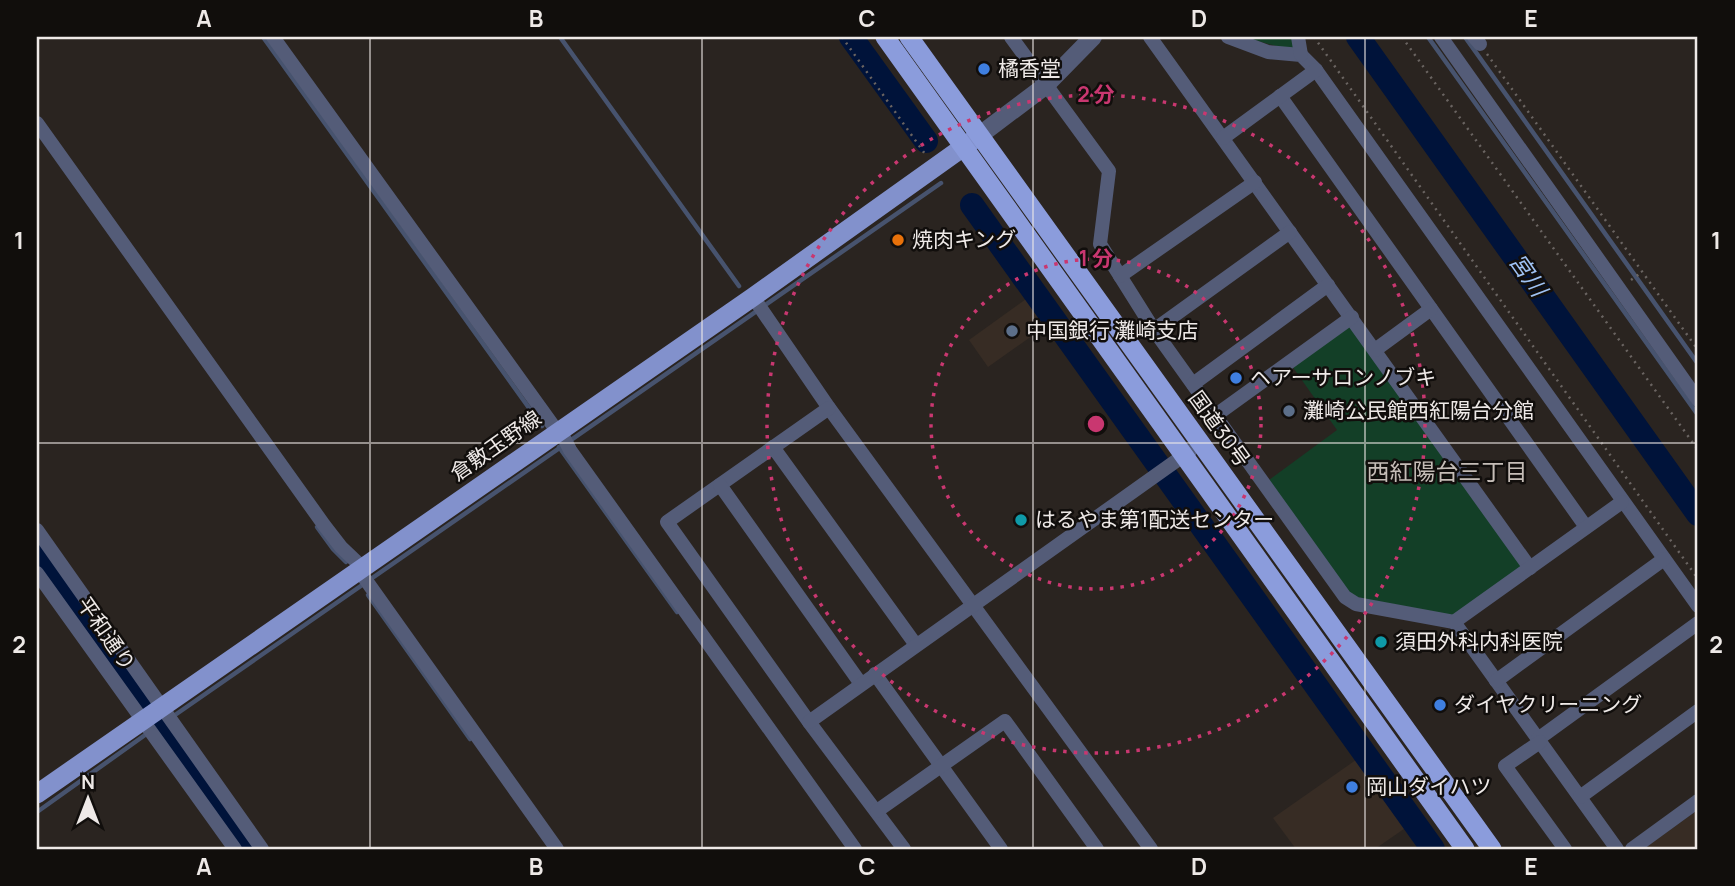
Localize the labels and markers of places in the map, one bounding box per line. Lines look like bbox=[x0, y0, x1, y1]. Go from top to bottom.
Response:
place label: 橘香堂 bbox=[998, 54, 1061, 82]
marker: 橘香堂 bbox=[976, 61, 992, 77]
place label: 焼肉キング bbox=[912, 225, 1016, 253]
marker: 焼肉キング bbox=[890, 232, 906, 248]
place label: 中国銀行 灘崎支店 bbox=[1026, 316, 1198, 344]
marker: 中国銀行 灘崎支店 bbox=[1004, 323, 1020, 339]
place label: ヘアーサロンノブキ bbox=[1250, 363, 1436, 391]
marker: ヘアーサロンノブキ bbox=[1228, 370, 1244, 386]
place label: 灘崎公民館西紅陽台分館 bbox=[1303, 396, 1534, 424]
marker: 灘崎公民館西紅陽台分館 bbox=[1281, 403, 1297, 419]
centre of rings bbox=[1084, 412, 1108, 436]
place label: はるやま第1配送センター bbox=[1035, 505, 1274, 533]
marker: はるやま第1配送センター bbox=[1013, 512, 1029, 528]
place label: 須田外科内科医院 bbox=[1395, 627, 1563, 655]
marker: 須田外科内科医院 bbox=[1373, 634, 1389, 650]
place label: ダイヤクリーニング bbox=[1454, 690, 1642, 718]
marker: ダイヤクリーニング bbox=[1432, 697, 1448, 713]
place label: 岡山ダイハツ bbox=[1366, 772, 1492, 800]
marker: 岡山ダイハツ bbox=[1344, 779, 1360, 795]

